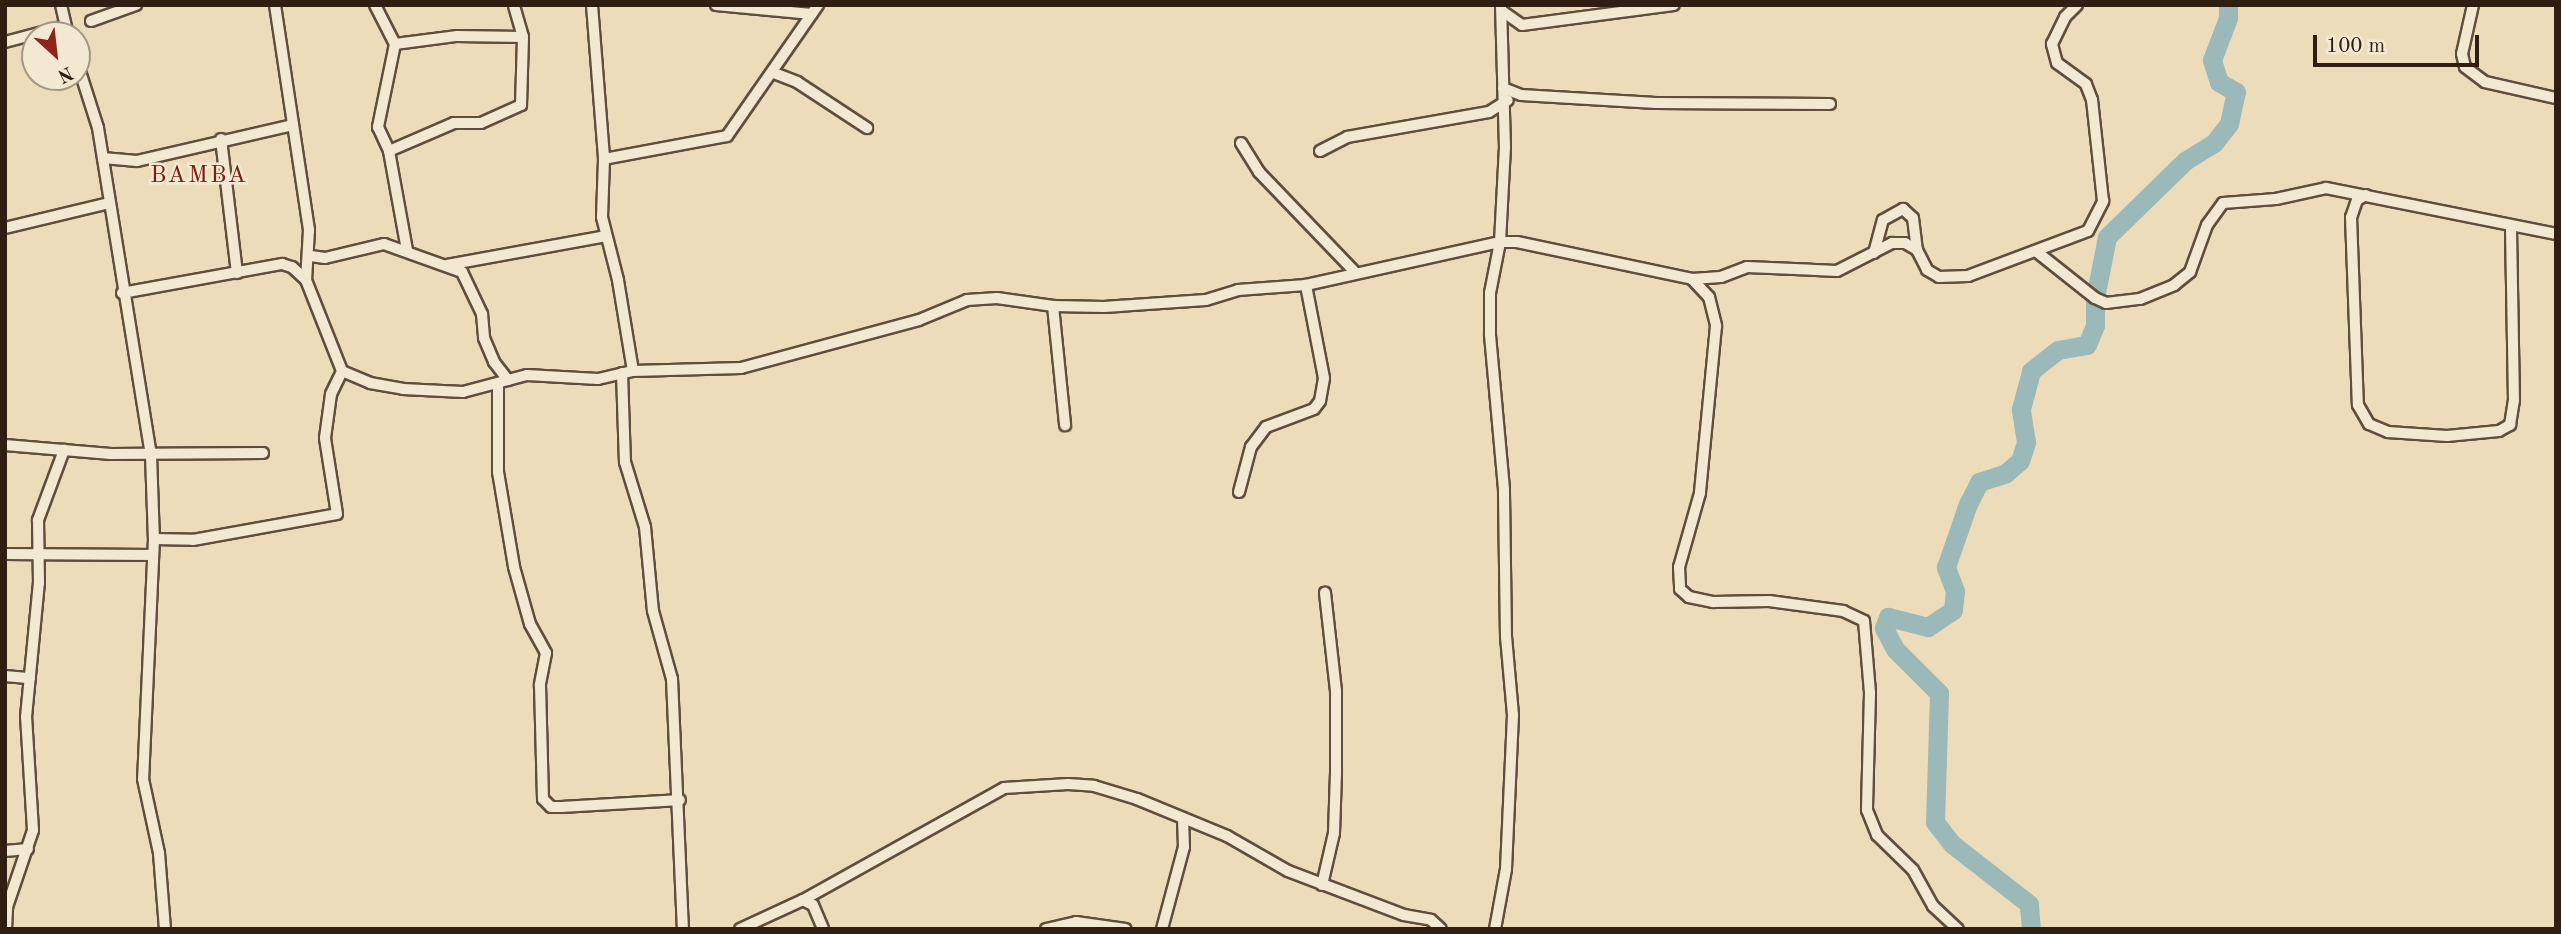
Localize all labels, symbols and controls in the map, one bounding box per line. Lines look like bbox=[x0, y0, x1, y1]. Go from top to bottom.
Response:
north arrow bbox=[21, 21, 91, 91]
scale bar bbox=[2316, 21, 2482, 65]
text: 100 m bbox=[2326, 36, 2385, 57]
text: N bbox=[54, 62, 76, 85]
district label: BAMBA bbox=[151, 163, 247, 191]

